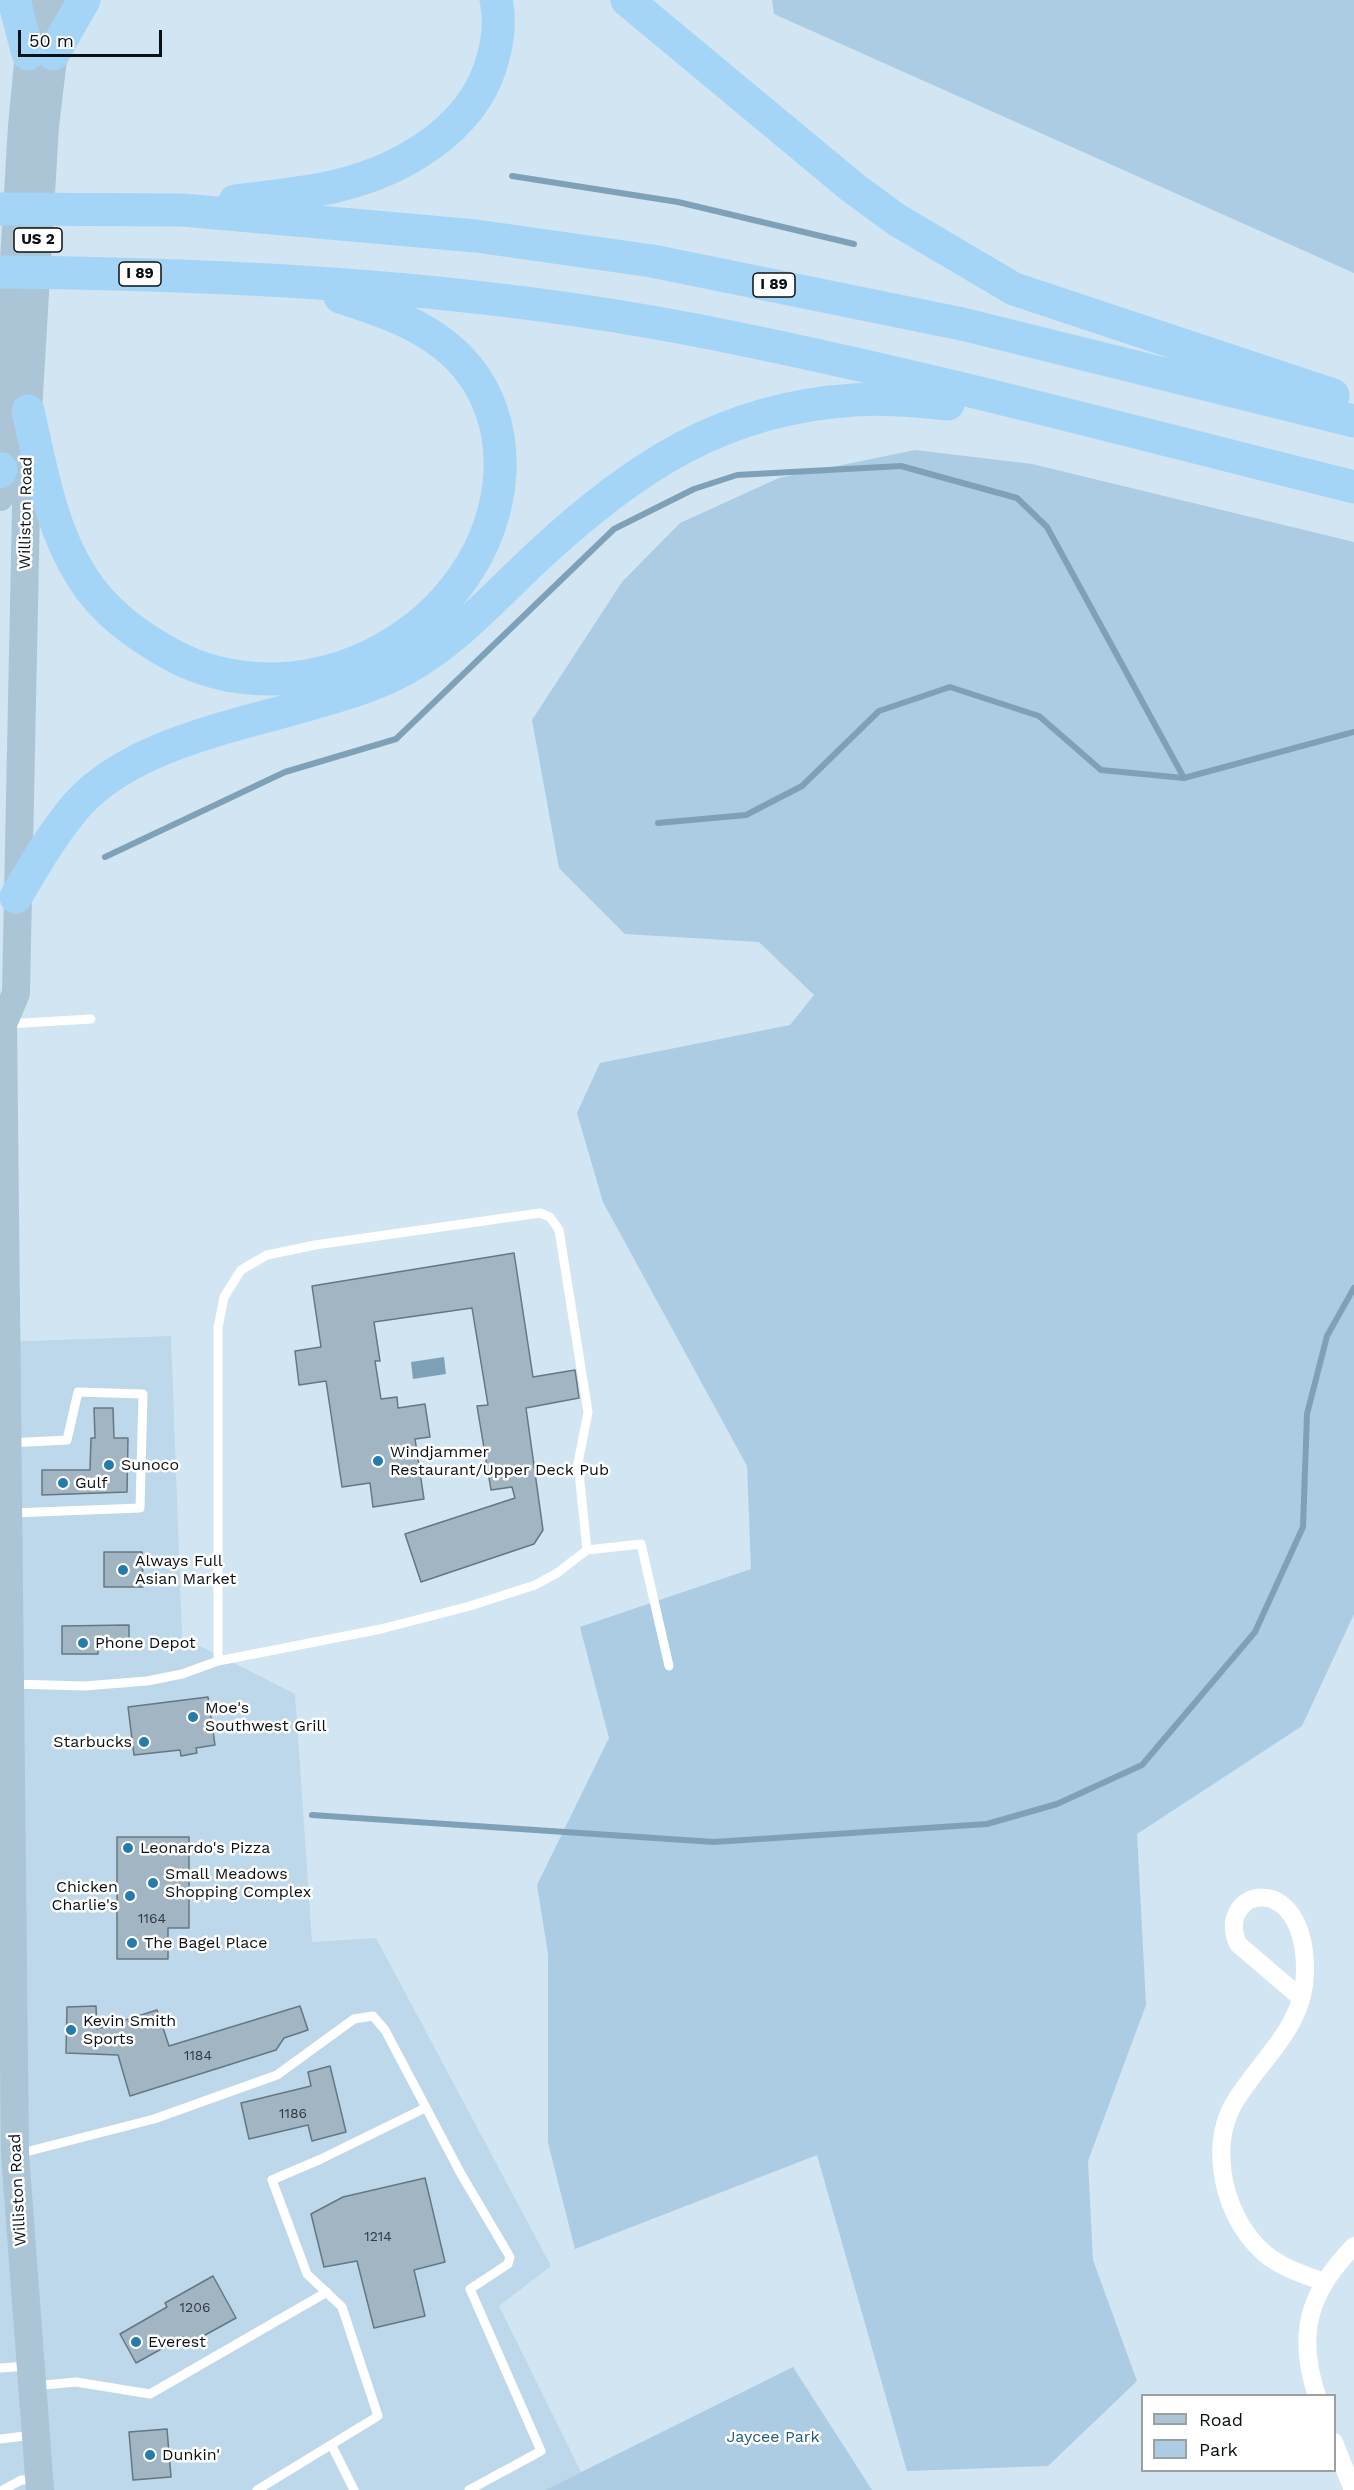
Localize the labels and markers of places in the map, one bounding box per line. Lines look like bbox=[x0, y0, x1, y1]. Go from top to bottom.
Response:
place label: Windjammer Restaurant/Upper Deck Pub bbox=[390, 1442, 609, 1480]
marker: Windjammer Restaurant/Upper Deck Pub bbox=[371, 1454, 385, 1468]
place label: Sunoco bbox=[121, 1455, 179, 1475]
marker: Sunoco bbox=[102, 1458, 116, 1472]
place label: Gulf bbox=[75, 1473, 108, 1493]
marker: Gulf bbox=[56, 1476, 70, 1490]
place label: Always Full Asian Market bbox=[135, 1551, 236, 1589]
marker: Always Full Asian Market bbox=[116, 1563, 130, 1577]
place label: Phone Depot bbox=[95, 1633, 196, 1653]
marker: Phone Depot bbox=[76, 1636, 90, 1650]
place label: Moe's Southwest Grill bbox=[205, 1698, 326, 1736]
marker: Moe's Southwest Grill bbox=[186, 1710, 200, 1724]
place label: Starbucks bbox=[53, 1732, 132, 1752]
marker: Starbucks bbox=[137, 1735, 151, 1749]
place label: Leonardo's Pizza bbox=[140, 1838, 270, 1858]
marker: Leonardo's Pizza bbox=[121, 1841, 135, 1855]
place label: Small Meadows Shopping Complex bbox=[165, 1864, 311, 1902]
marker: Small Meadows Shopping Complex bbox=[146, 1876, 160, 1890]
place label: Chicken Charlie's bbox=[51, 1877, 118, 1915]
marker: Chicken Charlie's bbox=[123, 1889, 137, 1903]
place label: The Bagel Place bbox=[144, 1933, 267, 1953]
marker: The Bagel Place bbox=[125, 1936, 139, 1950]
place label: Kevin Smith Sports bbox=[83, 2011, 176, 2049]
marker: Kevin Smith Sports bbox=[64, 2023, 78, 2037]
place label: Everest bbox=[148, 2332, 206, 2352]
marker: Everest bbox=[129, 2335, 143, 2349]
place label: Dunkin' bbox=[162, 2445, 220, 2465]
marker: Dunkin' bbox=[143, 2448, 157, 2462]

